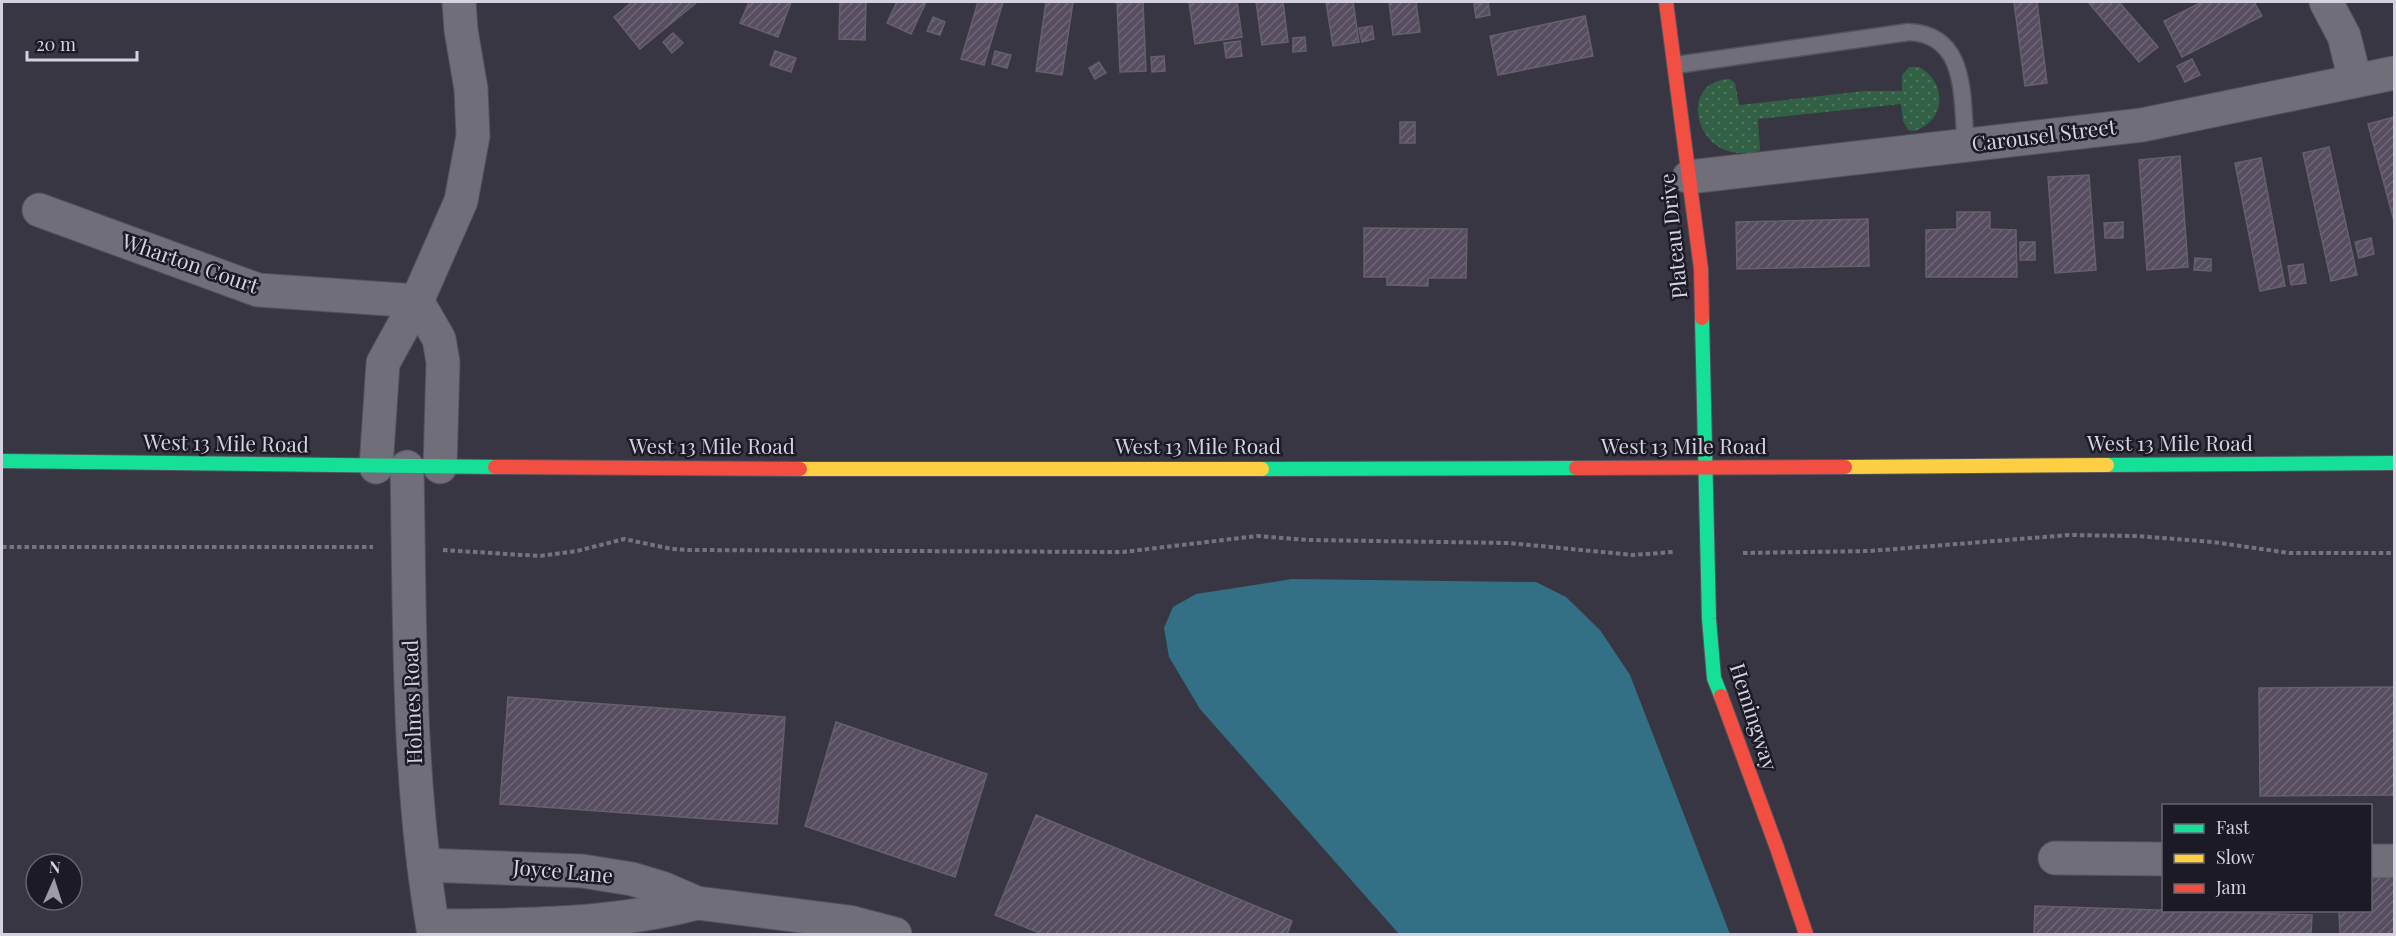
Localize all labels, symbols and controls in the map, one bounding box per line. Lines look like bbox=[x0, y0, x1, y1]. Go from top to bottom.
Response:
scale bar bbox=[27, 24, 136, 62]
text: 20 m bbox=[36, 32, 76, 56]
street label: Carousel Street bbox=[1970, 111, 2118, 157]
street label: Plateau Drive bbox=[1652, 172, 1693, 300]
street label: Wharton Court bbox=[118, 225, 263, 299]
street label: West 13 Mile Road bbox=[142, 427, 309, 457]
street label: West 13 Mile Road bbox=[2086, 428, 2253, 456]
street label: West 13 Mile Road bbox=[628, 431, 795, 459]
street label: West 13 Mile Road bbox=[1114, 431, 1281, 459]
street label: West 13 Mile Road bbox=[1600, 431, 1767, 459]
street label: Holmes Road bbox=[395, 639, 427, 765]
street label: Hemingway bbox=[1724, 659, 1786, 774]
legend bbox=[2162, 804, 2372, 912]
text: Fast bbox=[2216, 815, 2250, 839]
text: Slow bbox=[2216, 845, 2254, 869]
north arrow bbox=[24, 852, 84, 912]
street label: Joyce Lane bbox=[511, 852, 614, 888]
text: N bbox=[48, 856, 62, 877]
text: Jam bbox=[2215, 875, 2246, 899]

